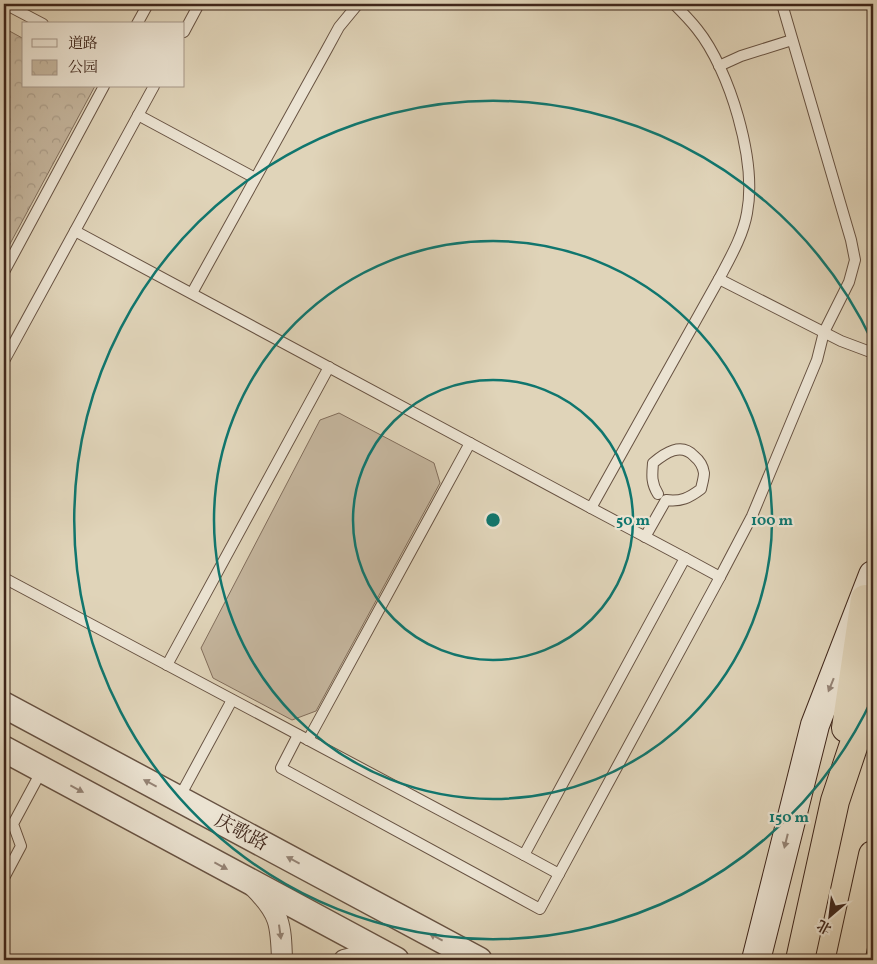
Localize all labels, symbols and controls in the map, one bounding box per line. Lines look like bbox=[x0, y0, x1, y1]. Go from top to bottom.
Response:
legend bbox=[22, 22, 185, 88]
text: 道路 bbox=[68, 34, 98, 55]
text: 公园 bbox=[68, 58, 98, 79]
centre of rings bbox=[484, 511, 502, 529]
text: 50 m bbox=[616, 511, 650, 532]
text: 100 m bbox=[751, 511, 794, 532]
one-way arrow bbox=[826, 678, 834, 692]
one-way arrow bbox=[142, 779, 157, 787]
one-way arrow bbox=[70, 785, 85, 793]
street label: 庆歌路 bbox=[210, 808, 272, 858]
text: 150 m bbox=[769, 808, 809, 829]
one-way arrow bbox=[782, 834, 790, 849]
one-way arrow bbox=[286, 856, 300, 864]
one-way arrow bbox=[214, 861, 227, 870]
north arrow bbox=[804, 892, 854, 942]
text: 北 bbox=[814, 914, 835, 938]
one-way arrow bbox=[276, 924, 284, 940]
one-way arrow bbox=[429, 933, 443, 941]

